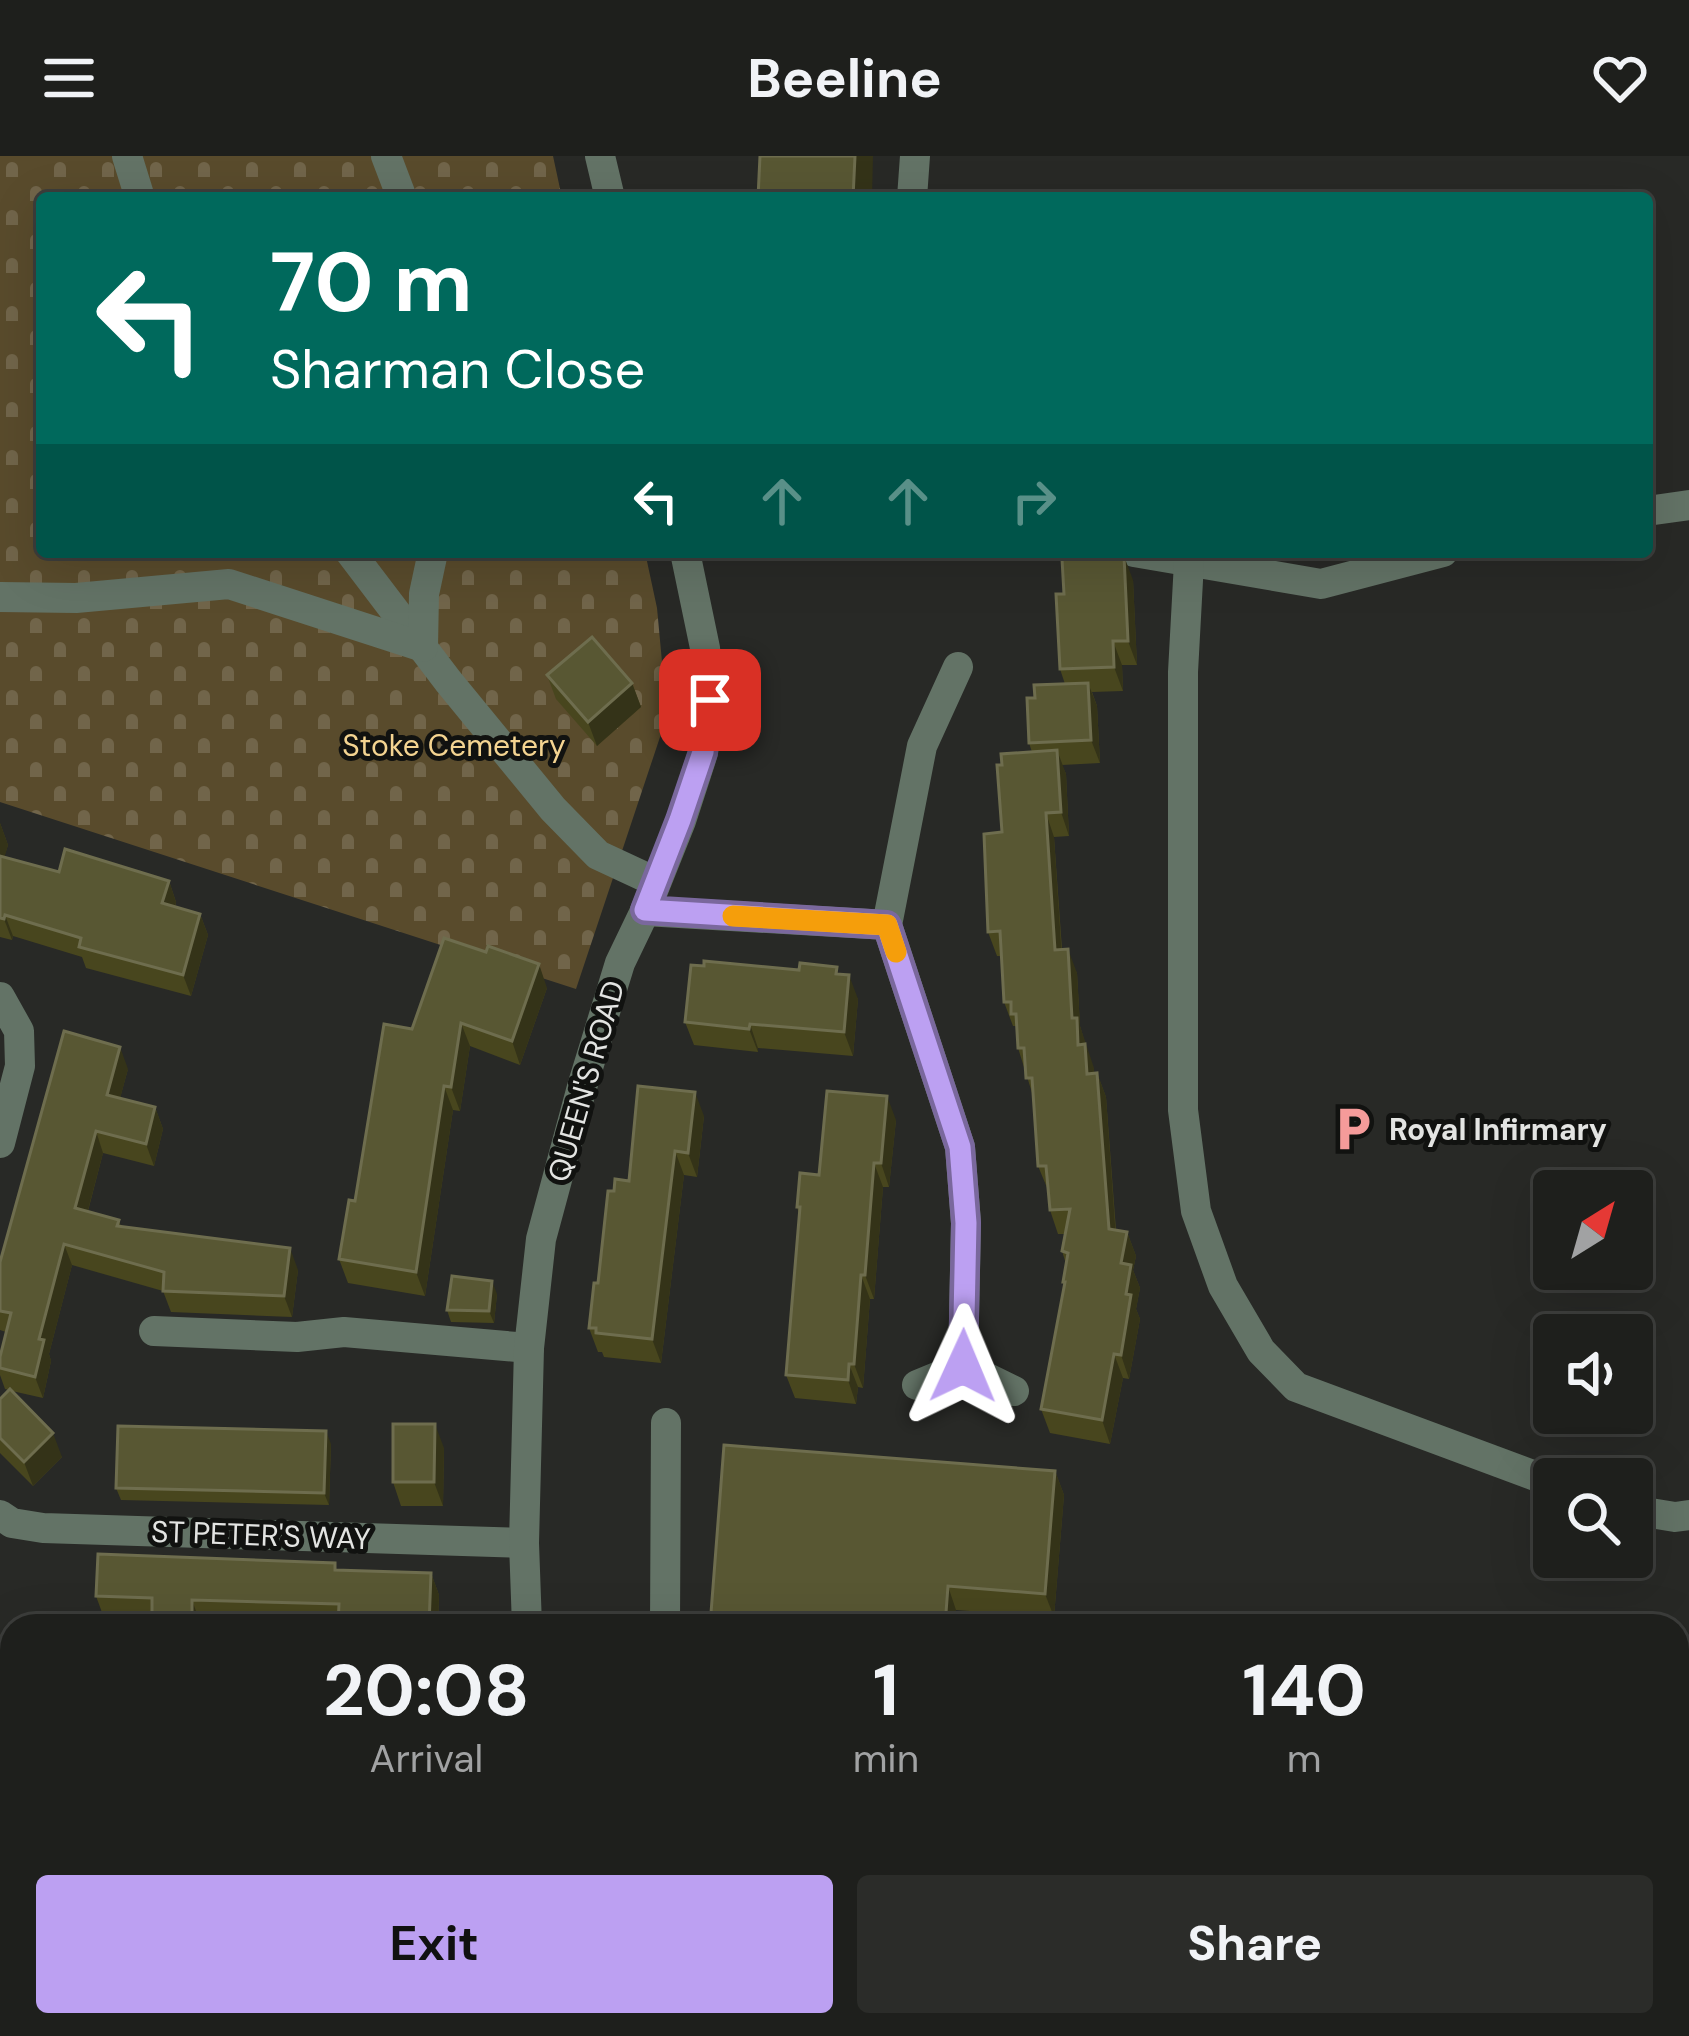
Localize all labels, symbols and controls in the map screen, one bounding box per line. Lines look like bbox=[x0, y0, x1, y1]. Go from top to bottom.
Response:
text: Beeline bbox=[747, 43, 942, 114]
icon: menu bbox=[36, 45, 102, 111]
icon: heart bbox=[1587, 45, 1653, 111]
text: 70 m bbox=[270, 228, 473, 337]
icon: left bbox=[72, 240, 228, 396]
text: Sharman Close bbox=[270, 334, 645, 405]
icon: left bbox=[623, 468, 689, 534]
icon: ahead bbox=[749, 468, 815, 534]
icon: ahead bbox=[875, 468, 941, 534]
icon: right bbox=[1001, 468, 1067, 534]
pin bbox=[659, 649, 761, 751]
icon: arrive bbox=[677, 667, 743, 733]
park label: Stoke Cemetery bbox=[342, 726, 566, 765]
street label: QUEEN'S ROAD bbox=[539, 976, 633, 1186]
parking icon: Royal Infirmary bbox=[1328, 1104, 1378, 1154]
place label: Royal Infirmary bbox=[1389, 1110, 1607, 1149]
north arrow bbox=[1533, 1170, 1653, 1290]
map controls bbox=[1533, 1170, 1653, 1578]
position arrow bbox=[900, 1303, 1026, 1429]
button: sound bbox=[1533, 1314, 1653, 1434]
button: search bbox=[1533, 1458, 1653, 1578]
street label: ST PETER'S WAY bbox=[150, 1512, 372, 1558]
text: 20:08 bbox=[323, 1644, 530, 1737]
text: 1 bbox=[873, 1644, 899, 1737]
text: 140 bbox=[1242, 1644, 1366, 1737]
text: Arrival bbox=[370, 1733, 483, 1784]
text: min bbox=[853, 1733, 919, 1784]
text: m bbox=[1287, 1733, 1321, 1784]
button: Exit bbox=[36, 1875, 833, 2013]
button: Share bbox=[857, 1875, 1653, 2013]

